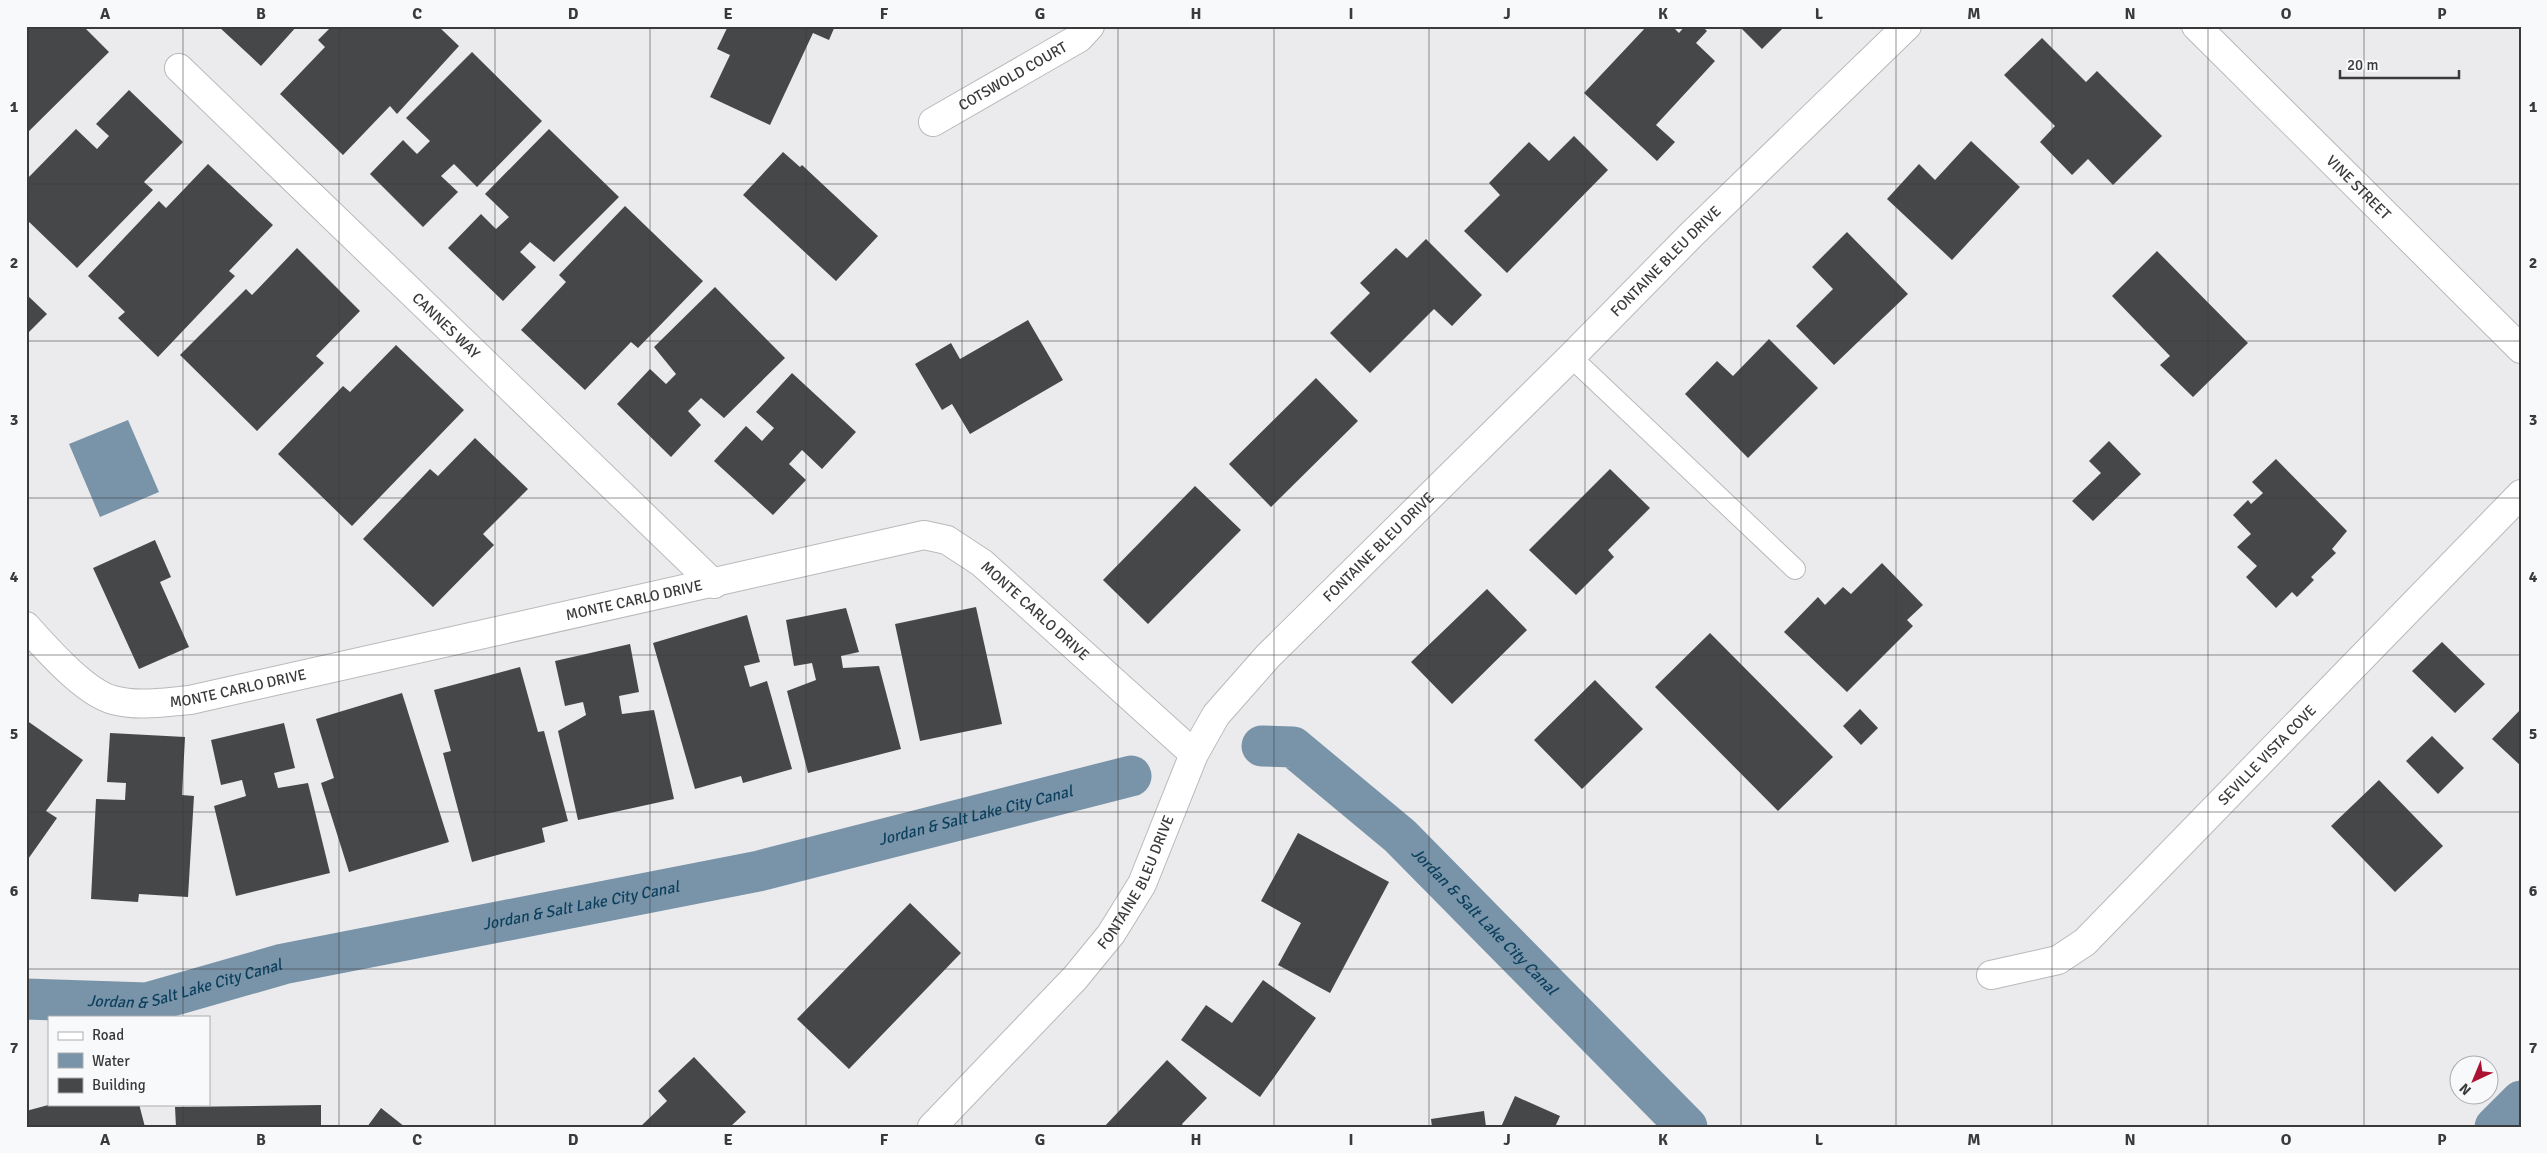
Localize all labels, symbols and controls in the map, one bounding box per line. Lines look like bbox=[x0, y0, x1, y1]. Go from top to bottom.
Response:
text: A bbox=[100, 4, 111, 24]
text: B bbox=[256, 4, 266, 24]
text: C bbox=[412, 4, 422, 24]
text: D bbox=[568, 4, 579, 24]
text: E bbox=[723, 4, 733, 24]
text: F bbox=[880, 4, 889, 24]
text: G bbox=[1035, 4, 1045, 24]
text: H bbox=[1191, 4, 1201, 24]
text: I bbox=[1348, 4, 1354, 24]
text: J bbox=[1503, 4, 1511, 24]
text: K bbox=[1658, 4, 1668, 24]
text: L bbox=[1815, 4, 1824, 24]
text: M bbox=[1967, 4, 1981, 24]
text: N bbox=[2124, 4, 2136, 24]
text: O bbox=[2281, 4, 2292, 24]
text: P bbox=[2437, 4, 2447, 24]
street label: COTSWOLD COURT bbox=[955, 38, 1071, 114]
scale bar bbox=[2340, 48, 2458, 80]
text: 20 m bbox=[2347, 56, 2378, 74]
text: 1 bbox=[10, 97, 19, 117]
text: 1 bbox=[2529, 97, 2538, 117]
street label: VINE STREET bbox=[2322, 152, 2395, 224]
street label: FONTAINE BLEU DRIVE bbox=[1607, 202, 1725, 320]
text: 2 bbox=[10, 253, 18, 273]
text: 2 bbox=[2529, 253, 2537, 273]
street label: CANNES WAY bbox=[408, 289, 484, 363]
text: 3 bbox=[10, 410, 18, 430]
text: 3 bbox=[2529, 410, 2537, 430]
street label: FONTAINE BLEU DRIVE bbox=[1319, 488, 1438, 606]
street label: MONTE CARLO DRIVE bbox=[977, 557, 1093, 664]
text: 4 bbox=[10, 567, 19, 587]
text: 4 bbox=[2529, 567, 2538, 587]
street label: MONTE CARLO DRIVE bbox=[564, 576, 704, 624]
street label: MONTE CARLO DRIVE bbox=[169, 665, 308, 711]
street label: SEVILLE VISTA COVE bbox=[2214, 701, 2320, 809]
text: 5 bbox=[10, 724, 18, 744]
text: 5 bbox=[2529, 724, 2537, 744]
water label: Jordan & Salt Lake City Canal bbox=[876, 781, 1076, 850]
street label: FONTAINE BLEU DRIVE bbox=[1093, 813, 1178, 953]
water label: Jordan & Salt Lake City Canal bbox=[1407, 843, 1562, 1000]
water label: Jordan & Salt Lake City Canal bbox=[481, 877, 682, 935]
text: 6 bbox=[10, 881, 19, 901]
text: 6 bbox=[2529, 881, 2538, 901]
water label: Jordan & Salt Lake City Canal bbox=[87, 954, 285, 1013]
legend bbox=[48, 1016, 210, 1106]
text: Road bbox=[92, 1026, 124, 1044]
text: 7 bbox=[10, 1038, 19, 1058]
text: 7 bbox=[2529, 1038, 2538, 1058]
text: Water bbox=[92, 1052, 130, 1070]
north arrow bbox=[2450, 1056, 2500, 1106]
text: Building bbox=[92, 1076, 146, 1094]
text: N bbox=[2456, 1079, 2475, 1098]
text: A bbox=[100, 1130, 111, 1150]
text: B bbox=[256, 1130, 266, 1150]
text: C bbox=[412, 1130, 422, 1150]
text: D bbox=[568, 1130, 579, 1150]
text: E bbox=[723, 1130, 733, 1150]
text: F bbox=[880, 1130, 889, 1150]
text: G bbox=[1035, 1130, 1045, 1150]
text: H bbox=[1191, 1130, 1201, 1150]
text: I bbox=[1348, 1130, 1354, 1150]
text: J bbox=[1503, 1130, 1511, 1150]
text: K bbox=[1658, 1130, 1668, 1150]
text: L bbox=[1815, 1130, 1824, 1150]
text: M bbox=[1967, 1130, 1981, 1150]
text: N bbox=[2124, 1130, 2136, 1150]
text: O bbox=[2281, 1130, 2292, 1150]
text: P bbox=[2437, 1130, 2447, 1150]

